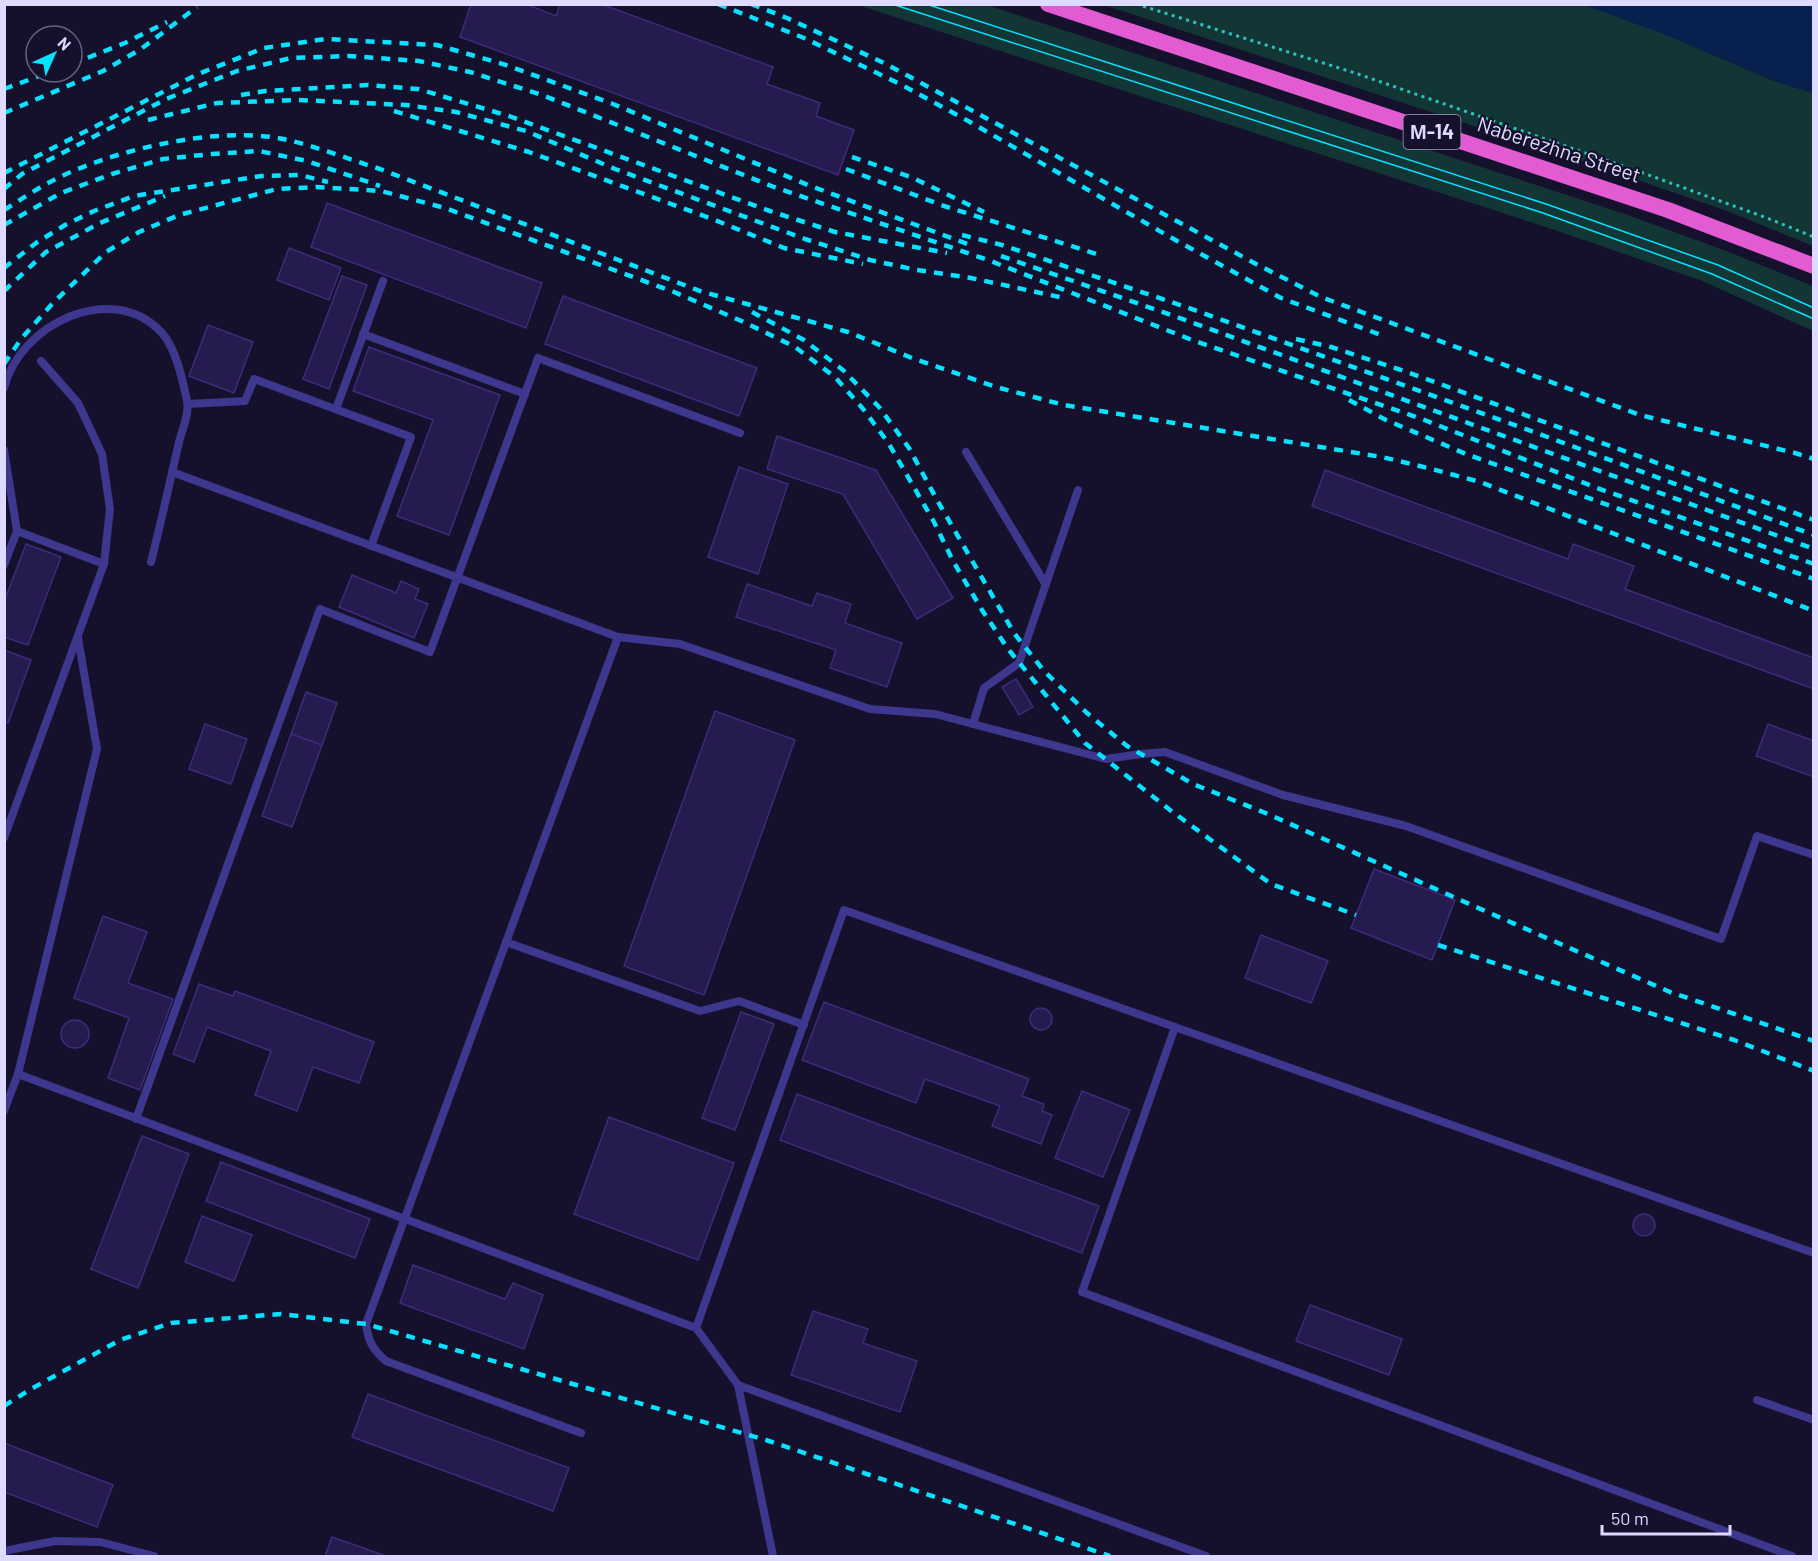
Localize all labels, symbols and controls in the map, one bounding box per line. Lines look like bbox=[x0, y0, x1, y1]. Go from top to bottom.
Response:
north arrow bbox=[24, 24, 84, 84]
text: N bbox=[54, 33, 75, 54]
street label: Naberezhna Street bbox=[1475, 110, 1644, 187]
road number: М-14 bbox=[1404, 115, 1460, 149]
scale bar bbox=[1602, 1498, 1730, 1536]
text: 50 m bbox=[1611, 1507, 1649, 1529]

